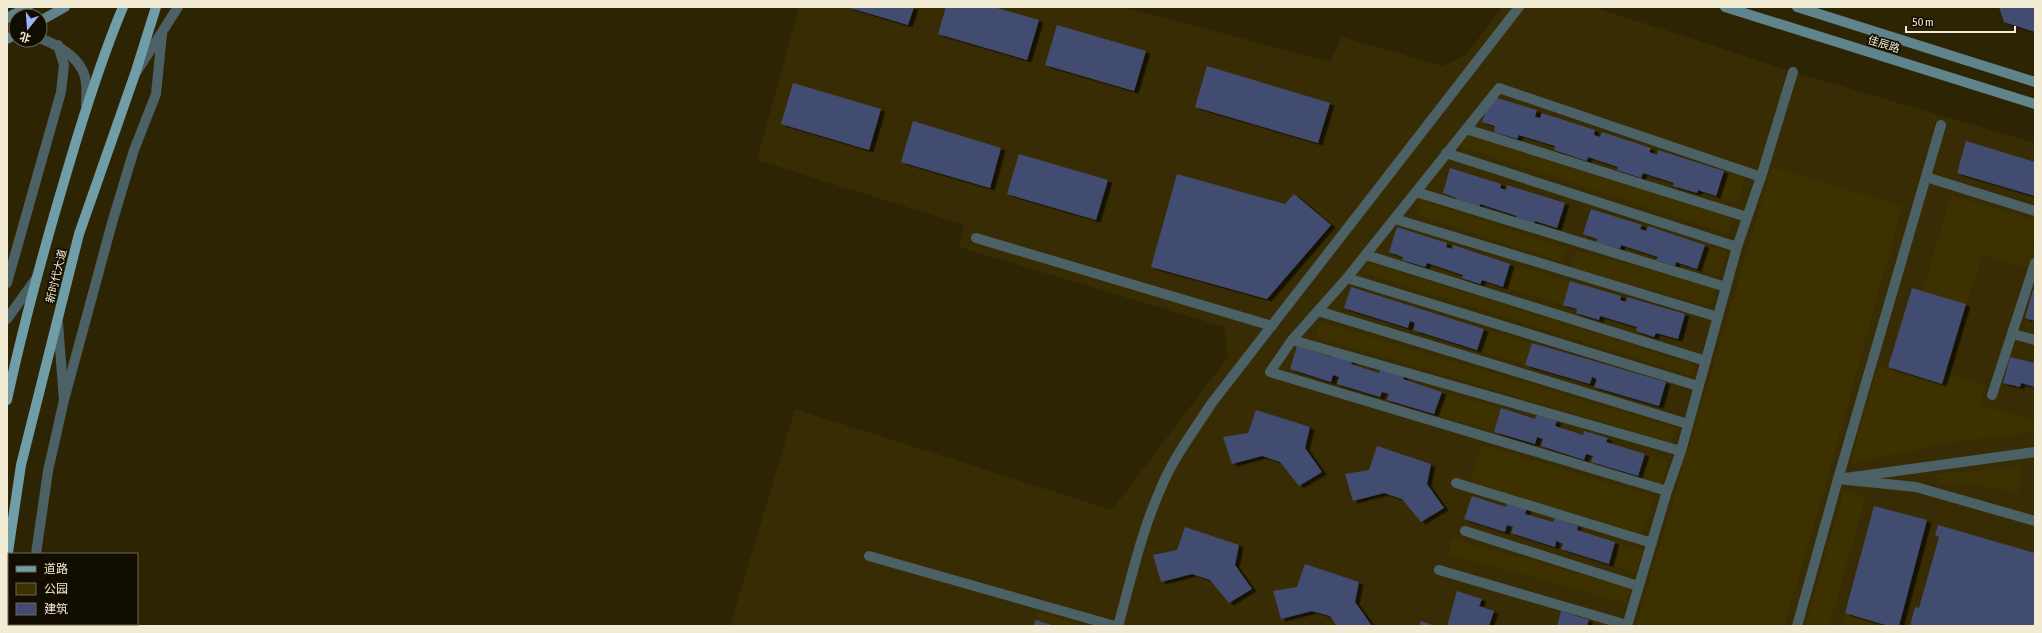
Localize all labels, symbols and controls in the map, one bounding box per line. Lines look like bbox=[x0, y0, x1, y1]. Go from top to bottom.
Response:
north arrow bbox=[8, 8, 48, 48]
scale bar bbox=[1906, 8, 2015, 34]
text: 50 m bbox=[1912, 15, 1934, 29]
text: 北 bbox=[18, 30, 32, 45]
street label: 佳辰路 bbox=[1866, 33, 1902, 55]
street label: 新时代大道 bbox=[44, 248, 68, 304]
legend bbox=[8, 553, 138, 625]
text: 道路 bbox=[44, 562, 68, 576]
text: 公园 bbox=[44, 582, 68, 596]
text: 建筑 bbox=[44, 602, 68, 616]

